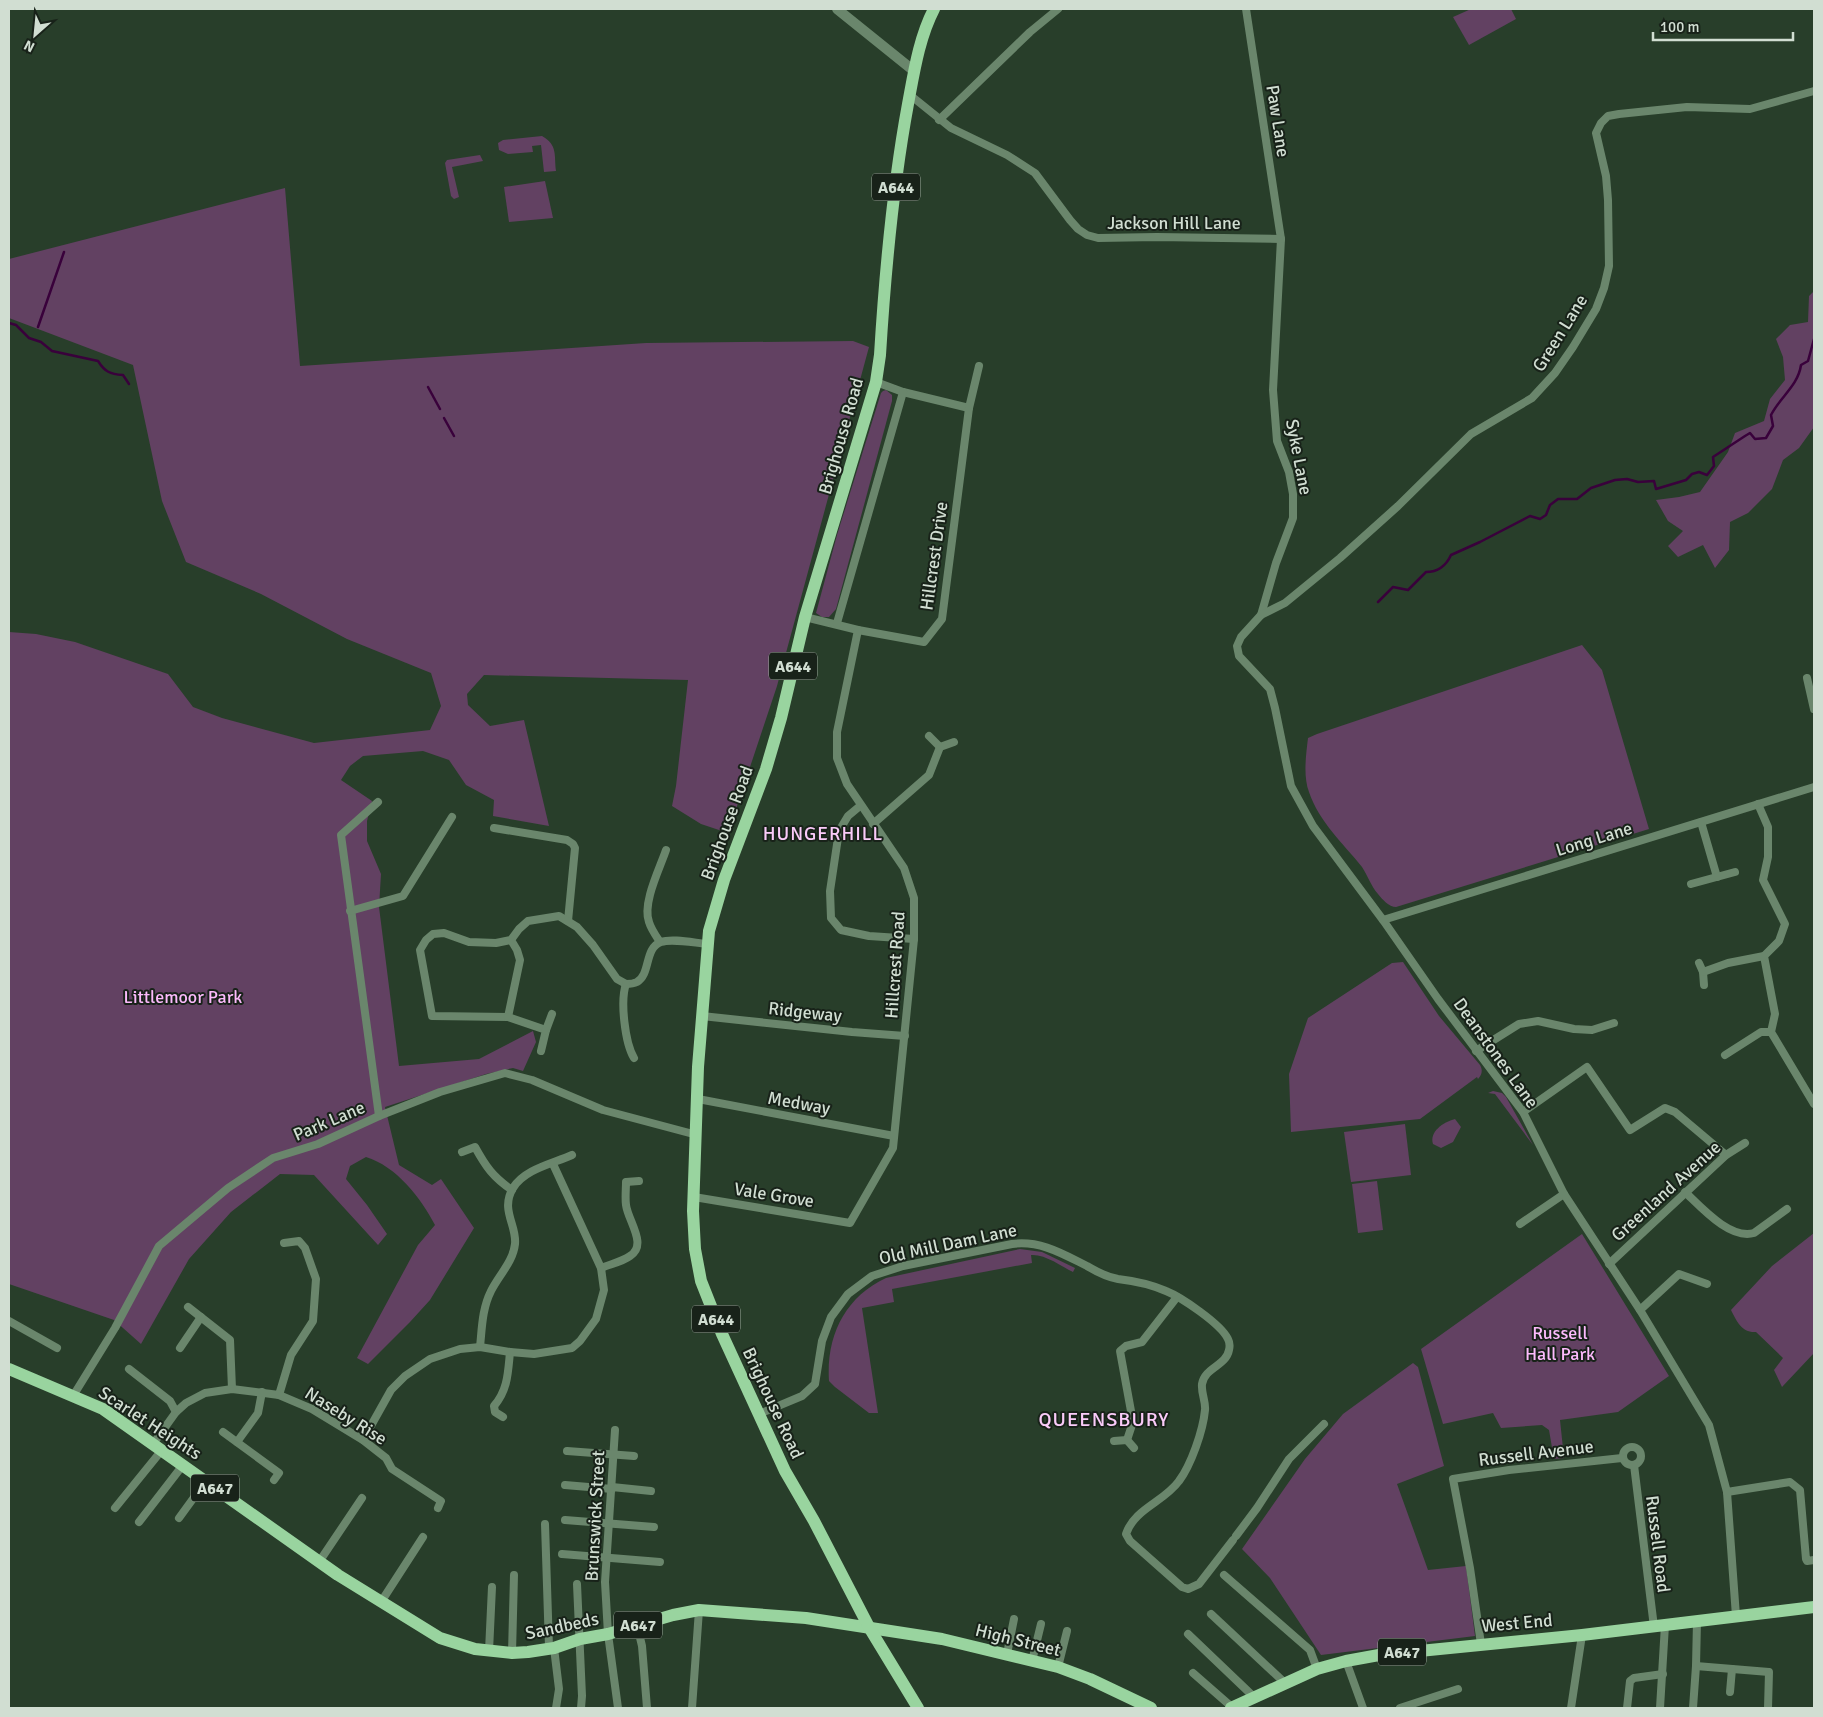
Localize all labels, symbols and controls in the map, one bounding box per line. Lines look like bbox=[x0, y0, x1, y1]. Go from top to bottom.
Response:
north arrow bbox=[10, 10, 60, 60]
scale bar bbox=[1653, 10, 1793, 42]
text: 100 m bbox=[1660, 18, 1700, 36]
text: N bbox=[21, 36, 38, 56]
street label: Paw Lane bbox=[1261, 83, 1295, 159]
road number: A644 bbox=[872, 173, 920, 200]
street label: Jackson Hill Lane bbox=[1107, 212, 1241, 234]
street label: Green Lane bbox=[1528, 290, 1592, 376]
street label: Brighouse Road bbox=[814, 375, 868, 497]
street label: Syke Lane bbox=[1281, 417, 1317, 497]
street label: Hillcrest Drive bbox=[915, 500, 953, 612]
road number: A644 bbox=[769, 652, 817, 679]
street label: Brighouse Road bbox=[696, 763, 758, 883]
street label: Long Lane bbox=[1553, 817, 1635, 861]
district label: HUNGERHILL bbox=[763, 822, 883, 846]
street label: Hillcrest Road bbox=[880, 911, 910, 1019]
park label: Littlemoor Park bbox=[124, 986, 242, 1008]
street label: Deanstones Lane bbox=[1449, 994, 1543, 1112]
street label: Ridgeway bbox=[767, 997, 843, 1027]
street label: Medway bbox=[766, 1087, 833, 1119]
street label: Park Lane bbox=[290, 1096, 368, 1146]
street label: Greenland Avenue bbox=[1607, 1136, 1725, 1246]
street label: Vale Grove bbox=[732, 1178, 816, 1212]
street label: Old Mill Dam Lane bbox=[877, 1219, 1019, 1269]
road number: A644 bbox=[692, 1306, 740, 1332]
park label: Russell Hall Park bbox=[1525, 1322, 1595, 1365]
street label: Brighouse Road bbox=[738, 1344, 808, 1462]
street label: Scarlet Heights bbox=[94, 1382, 206, 1464]
street label: Naseby Rise bbox=[301, 1382, 391, 1450]
district label: QUEENSBURY bbox=[1039, 1407, 1169, 1432]
street label: Russell Avenue bbox=[1477, 1435, 1595, 1471]
street label: Brunswick Street bbox=[581, 1450, 609, 1582]
road number: A647 bbox=[191, 1475, 239, 1502]
street label: Russell Road bbox=[1641, 1494, 1675, 1594]
street label: Sandbeds bbox=[523, 1607, 601, 1644]
street label: West End bbox=[1481, 1609, 1553, 1637]
road number: A647 bbox=[614, 1612, 662, 1638]
street label: High Street bbox=[973, 1619, 1063, 1661]
road number: A647 bbox=[1378, 1638, 1426, 1665]

